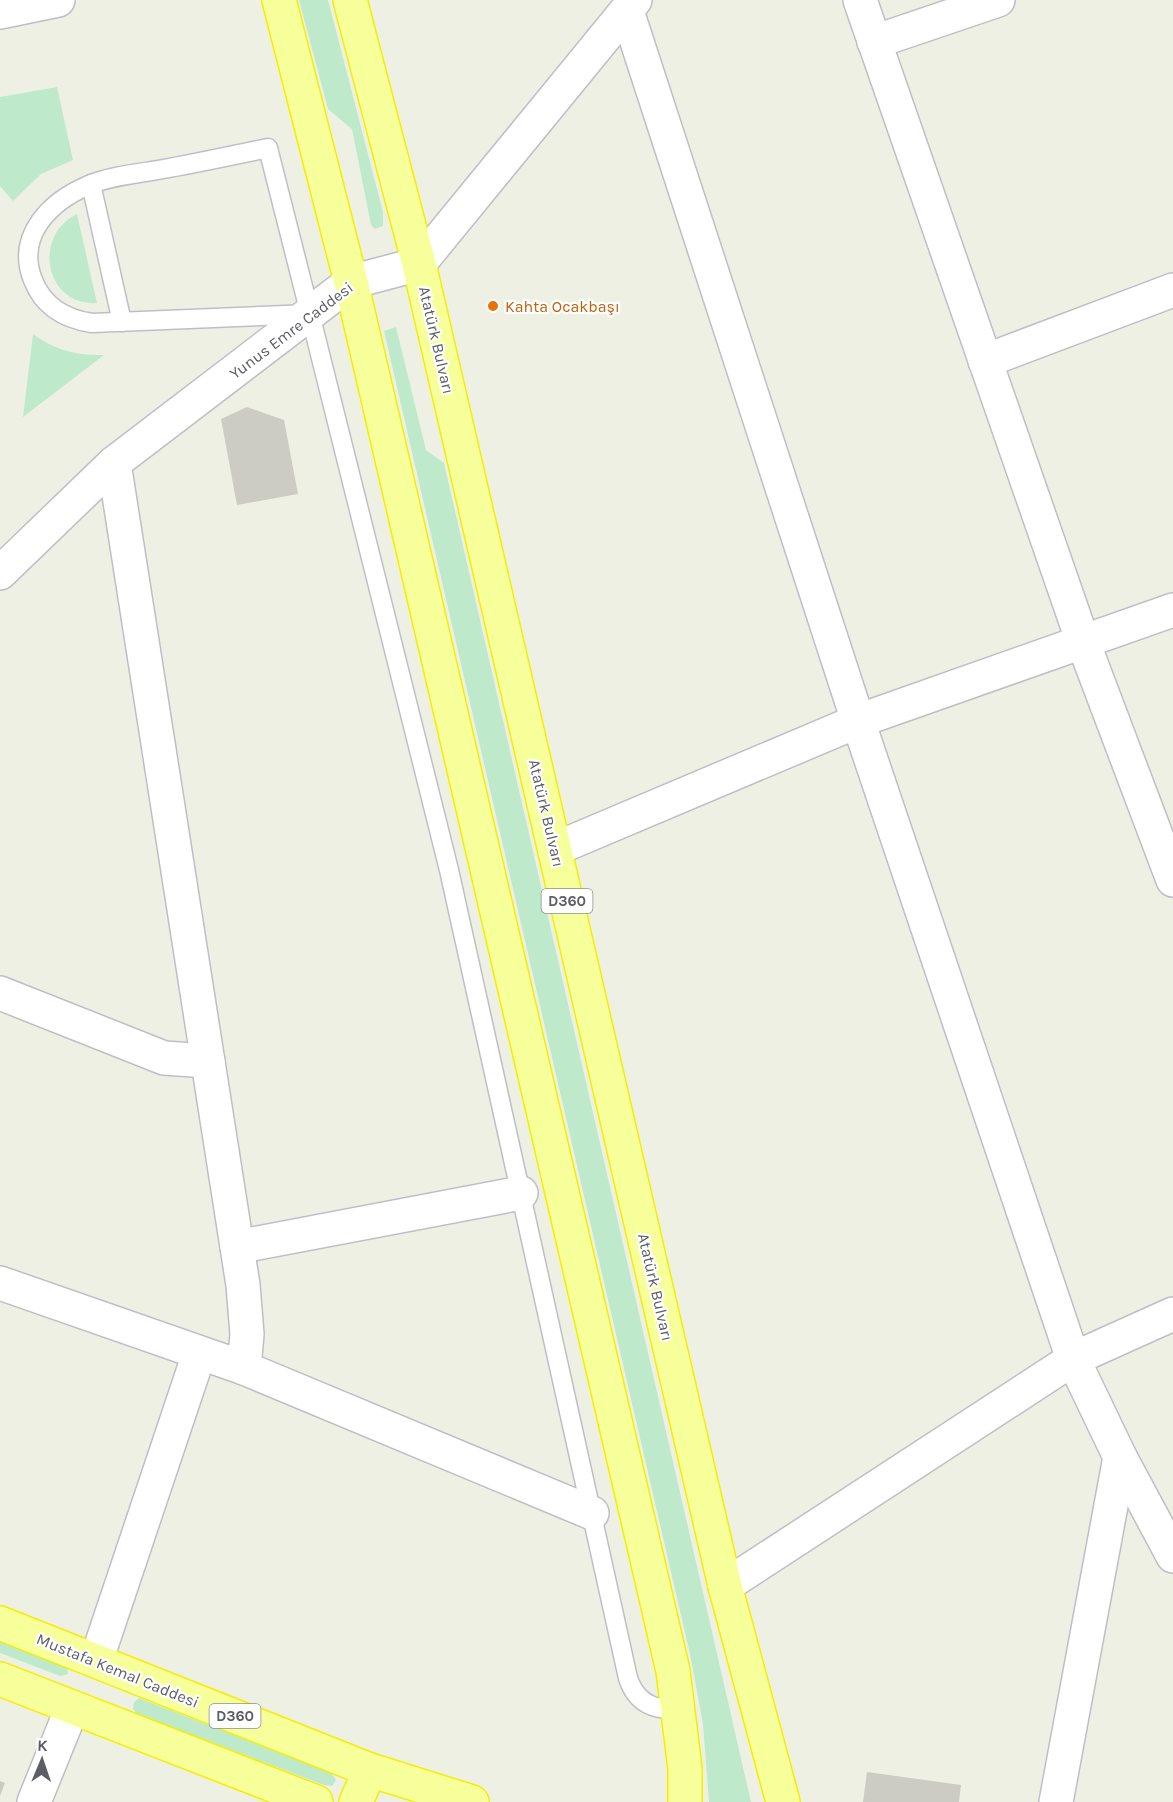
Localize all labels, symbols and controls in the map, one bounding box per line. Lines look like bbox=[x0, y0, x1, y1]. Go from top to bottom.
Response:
street label: Yunus Emre Caddesi bbox=[226, 278, 357, 383]
street label: Atatürk Bulvarı bbox=[415, 284, 458, 396]
place label: Kahta Ocakbaşı bbox=[505, 297, 620, 316]
marker: Kahta Ocakbaşı bbox=[486, 299, 500, 313]
street label: Atatürk Bulvarı bbox=[525, 757, 568, 869]
road number: D360 bbox=[542, 889, 592, 913]
street label: Atatürk Bulvarı bbox=[634, 1231, 677, 1343]
street label: Mustafa Kemal Caddesi bbox=[34, 1629, 202, 1712]
road number: D360 bbox=[210, 1704, 260, 1728]
north arrow bbox=[12, 1730, 72, 1790]
text: K bbox=[37, 1736, 49, 1755]

